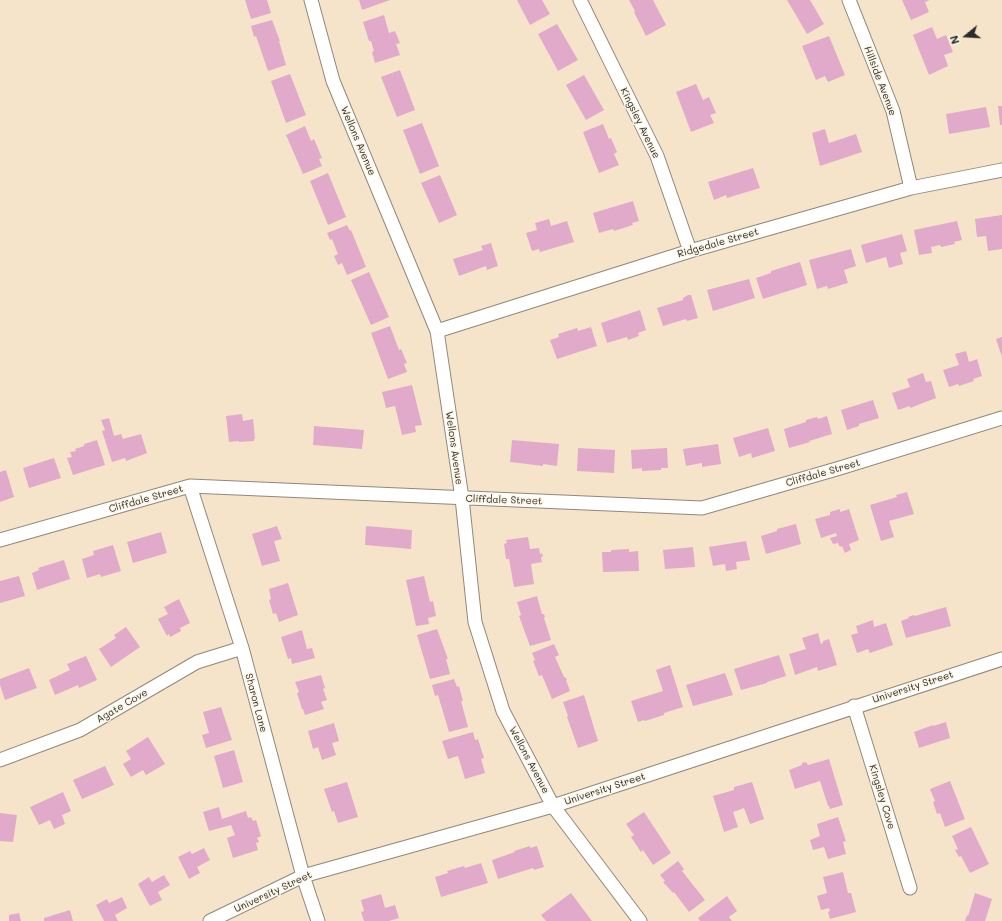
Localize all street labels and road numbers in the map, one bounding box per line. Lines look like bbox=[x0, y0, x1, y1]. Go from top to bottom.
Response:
street label: Hillside Avenue bbox=[861, 45, 899, 117]
street label: Kingsley Avenue bbox=[618, 86, 662, 160]
street label: Wellons Avenue bbox=[338, 105, 378, 177]
street label: Ridgedale Street bbox=[676, 226, 760, 260]
street label: Wellons Avenue bbox=[443, 410, 465, 486]
street label: Cliffdale Street bbox=[784, 457, 862, 489]
street label: Cliffdale Street bbox=[107, 483, 185, 515]
street label: Cliffdale Street bbox=[465, 493, 543, 507]
street label: University Street bbox=[871, 668, 955, 706]
street label: Sharon Lane bbox=[242, 672, 270, 734]
street label: Agate Cove bbox=[94, 686, 150, 726]
street label: Wellons Avenue bbox=[506, 724, 552, 796]
street label: Kingsley Cove bbox=[866, 763, 898, 831]
street label: University Street bbox=[563, 770, 647, 808]
street label: University Street bbox=[232, 869, 314, 915]

